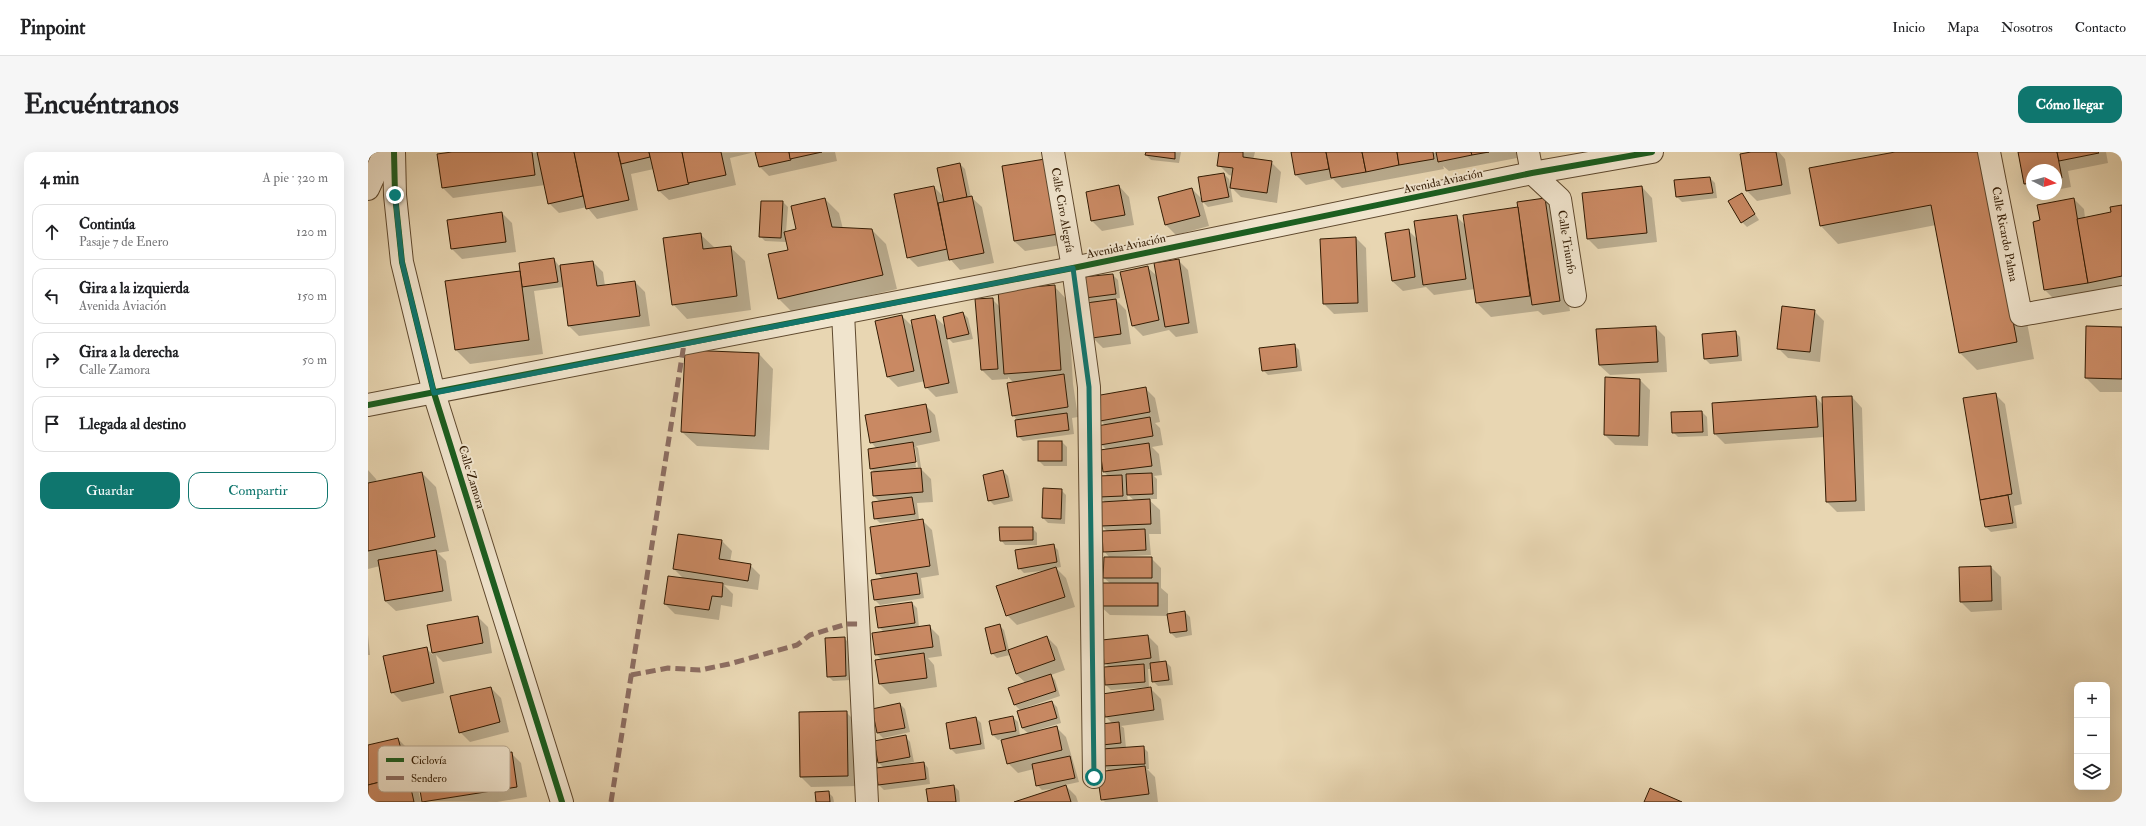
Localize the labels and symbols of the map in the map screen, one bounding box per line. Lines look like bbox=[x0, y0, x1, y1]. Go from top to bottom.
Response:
north arrow bbox=[2026, 164, 2062, 200]
street label: Calle Ciro Alegría bbox=[1048, 166, 1078, 255]
street label: Avenida Aviación bbox=[1401, 166, 1484, 197]
street label: Calle Ricardo Palma bbox=[1988, 185, 2021, 284]
route end bbox=[386, 186, 404, 204]
street label: Calle Triunfo bbox=[1554, 209, 1579, 275]
street label: Avenida Aviación bbox=[1084, 231, 1167, 262]
street label: Calle Zamora bbox=[455, 444, 489, 512]
legend bbox=[378, 746, 510, 792]
text: Ciclovía bbox=[411, 754, 447, 767]
route start bbox=[1085, 768, 1103, 786]
text: Sendero bbox=[411, 772, 447, 785]

